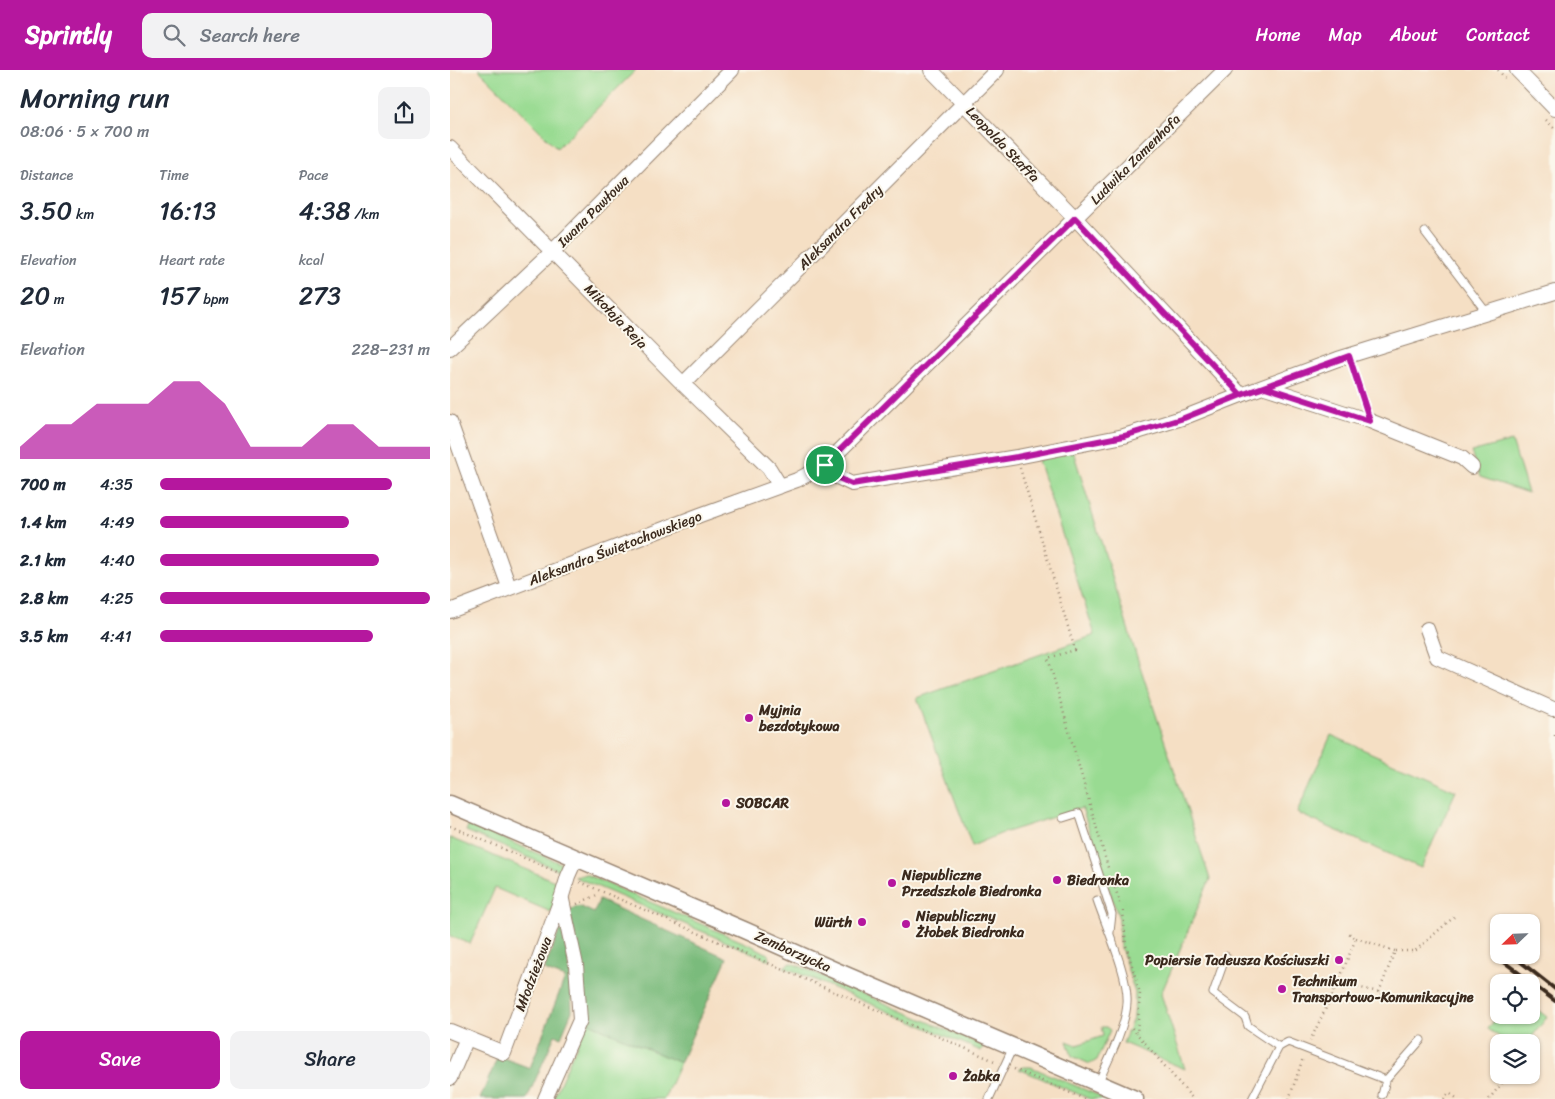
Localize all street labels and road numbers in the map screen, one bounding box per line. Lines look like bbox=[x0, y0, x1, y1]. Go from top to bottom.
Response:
street label: Leopolda Staffa bbox=[959, 100, 1046, 188]
street label: Ludwika Zamenhofa bbox=[1084, 108, 1187, 211]
street label: Iwana Pawłowa bbox=[551, 169, 636, 254]
street label: Aleksandra Fredry bbox=[791, 178, 890, 277]
street label: Mikołaja Reja bbox=[578, 278, 654, 355]
street label: Aleksandra Świętochowskiego bbox=[524, 504, 706, 593]
street label: Zemborzycka bbox=[751, 924, 835, 979]
street label: Młodzieżowa bbox=[508, 932, 560, 1015]

